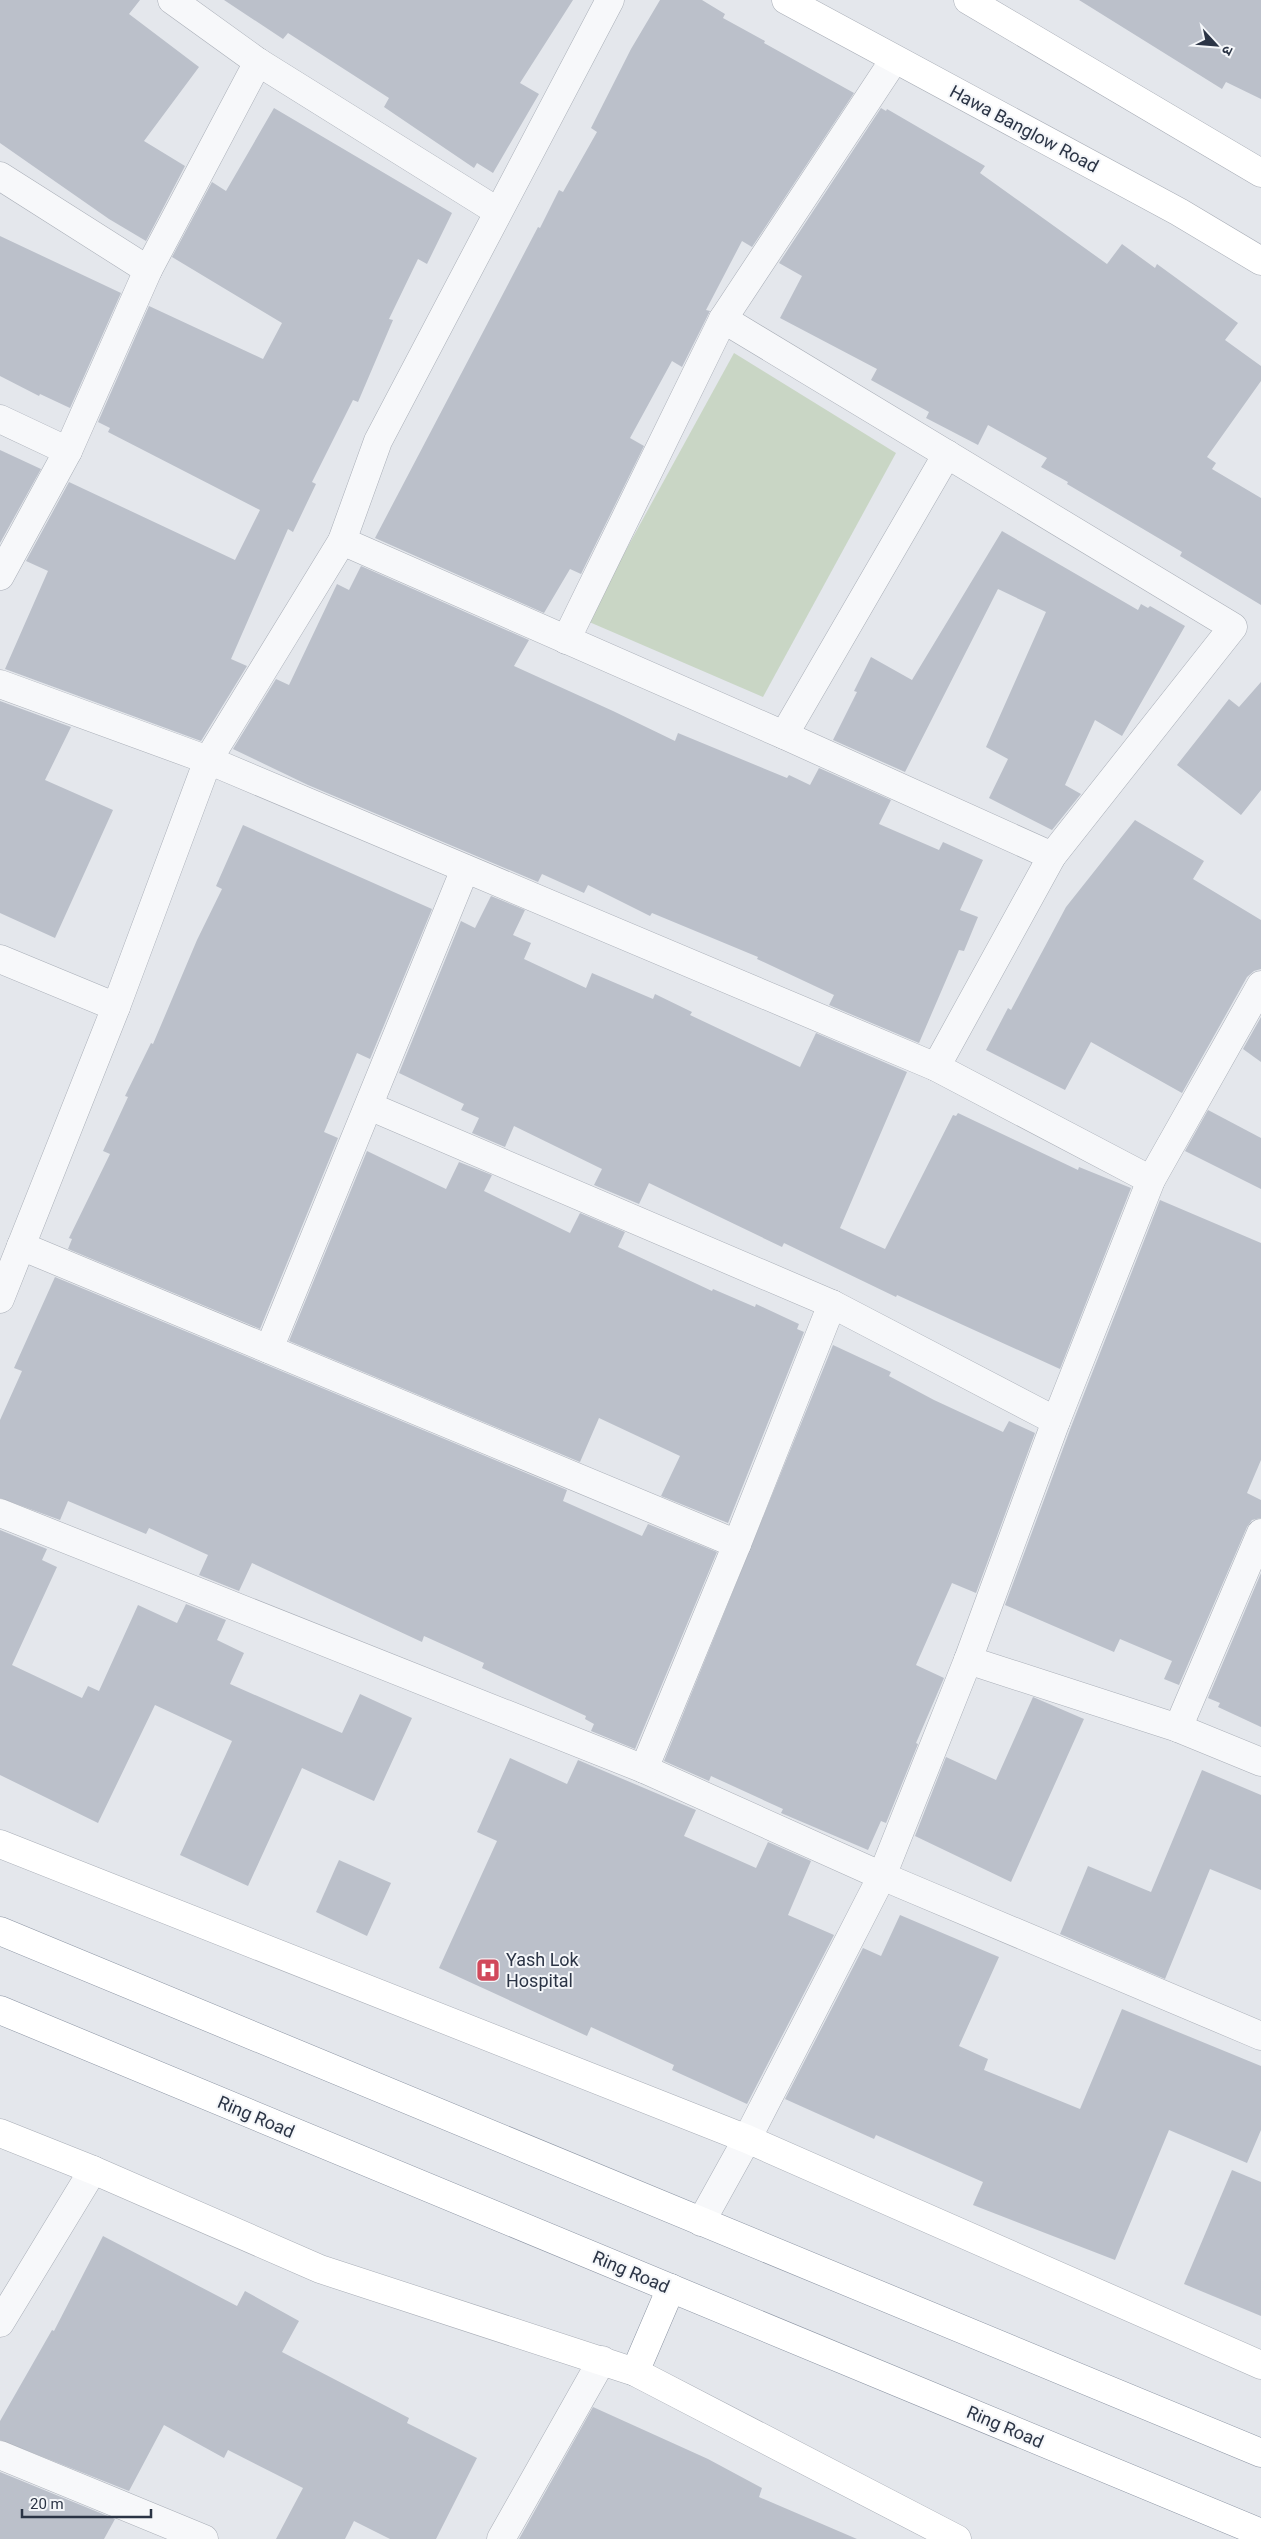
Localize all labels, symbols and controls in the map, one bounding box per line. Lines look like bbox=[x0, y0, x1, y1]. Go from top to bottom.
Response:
north arrow bbox=[1191, 20, 1241, 70]
text: उ bbox=[1218, 44, 1237, 59]
street label: Hawa Banglow Road bbox=[946, 80, 1102, 177]
place label: Yash Lok Hospital bbox=[506, 1949, 580, 1991]
hospital icon: Yash Lok Hospital bbox=[475, 1957, 501, 1983]
street label: Ring Road bbox=[215, 2091, 298, 2142]
street label: Ring Road bbox=[590, 2246, 673, 2297]
street label: Ring Road bbox=[964, 2401, 1047, 2452]
scale bar bbox=[22, 2486, 151, 2518]
text: 20 m bbox=[30, 2495, 64, 2513]

